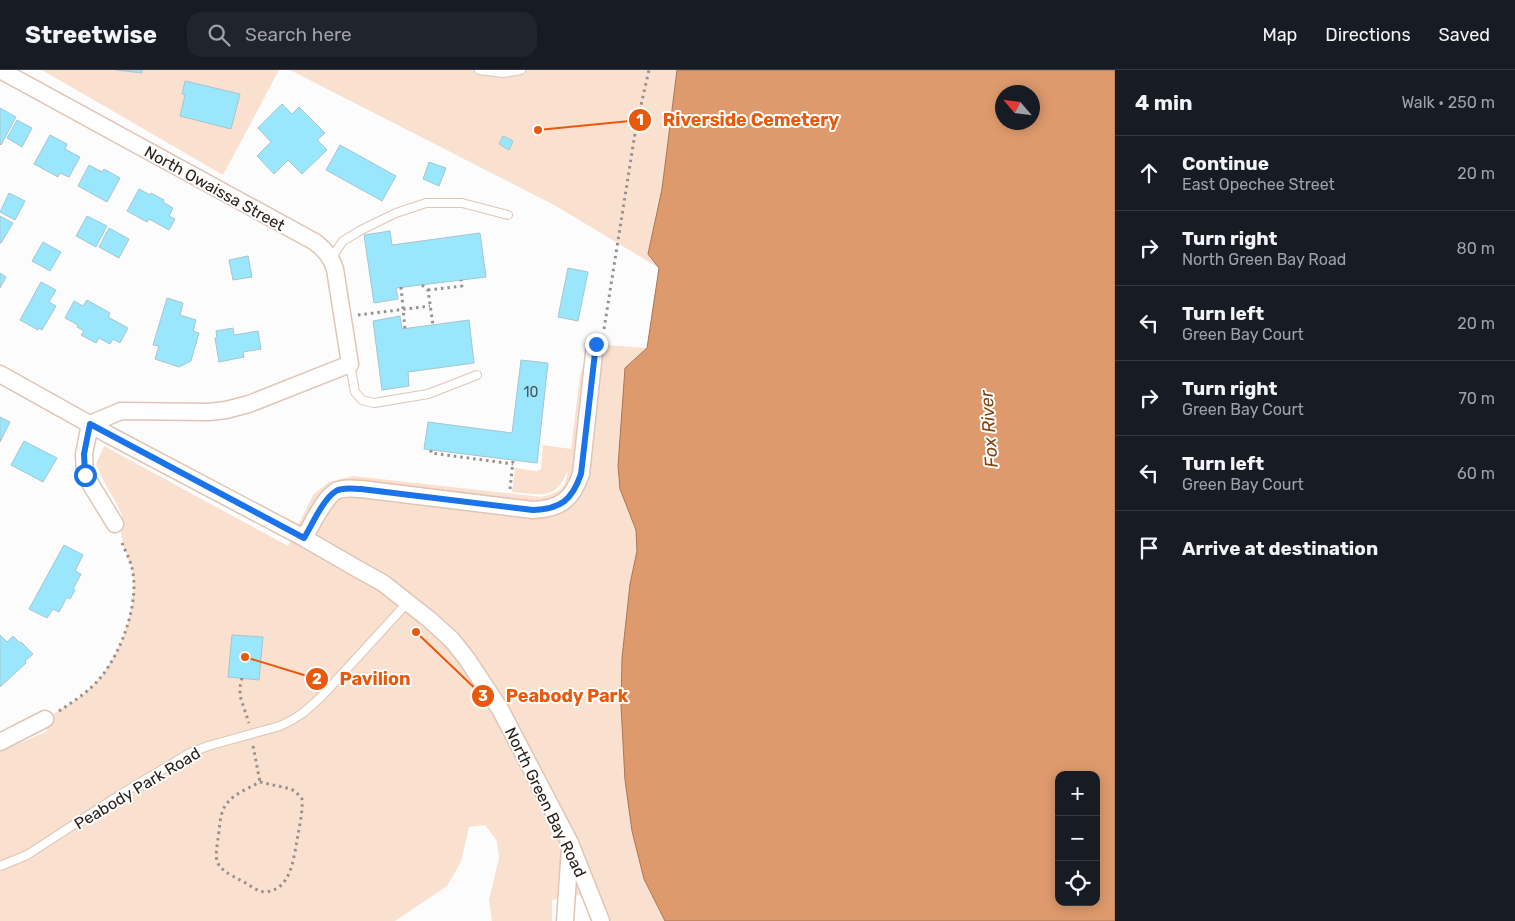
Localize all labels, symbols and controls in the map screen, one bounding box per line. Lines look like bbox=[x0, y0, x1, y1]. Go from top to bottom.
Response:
search box bbox=[187, 12, 537, 57]
text: Streetwise bbox=[25, 21, 157, 49]
icon: search bbox=[205, 21, 233, 49]
text: Search here bbox=[245, 23, 352, 46]
text: Map bbox=[1262, 24, 1297, 46]
text: Directions bbox=[1325, 24, 1411, 46]
text: Saved bbox=[1439, 24, 1490, 46]
north arrow bbox=[995, 85, 1040, 130]
text: 4 min bbox=[1135, 90, 1193, 115]
text: Walk · 250 m bbox=[1401, 93, 1495, 112]
callout: Riverside Cemetery bbox=[628, 103, 849, 136]
text: Riverside Cemetery bbox=[663, 109, 839, 131]
text: 1 bbox=[636, 111, 644, 129]
street label: North Owaissa Street bbox=[141, 142, 288, 235]
text: Continue bbox=[1182, 152, 1269, 175]
icon: ahead bbox=[1135, 159, 1163, 187]
text: 20 m bbox=[1457, 164, 1495, 183]
text: East Opechee Street bbox=[1182, 175, 1335, 194]
text: Turn right bbox=[1182, 227, 1277, 250]
icon: right bbox=[1135, 234, 1163, 262]
text: 80 m bbox=[1457, 239, 1495, 258]
text: North Green Bay Road bbox=[1182, 250, 1346, 269]
text: Turn left bbox=[1182, 302, 1264, 325]
icon: left bbox=[1135, 309, 1163, 337]
text: 20 m bbox=[1457, 314, 1495, 333]
text: Green Bay Court bbox=[1182, 325, 1304, 344]
route end bbox=[585, 333, 608, 356]
text: Turn right bbox=[1182, 377, 1277, 400]
house number: 10 bbox=[524, 384, 539, 401]
icon: right bbox=[1135, 384, 1163, 412]
water label: Fox River bbox=[975, 389, 1003, 468]
text: 70 m bbox=[1458, 389, 1495, 408]
text: Green Bay Court bbox=[1182, 400, 1304, 419]
text: Turn left bbox=[1182, 452, 1264, 475]
icon: left bbox=[1135, 459, 1163, 487]
route start bbox=[74, 464, 97, 487]
text: 60 m bbox=[1457, 464, 1495, 483]
text: Green Bay Court bbox=[1182, 475, 1304, 494]
icon: arrive bbox=[1135, 534, 1163, 562]
text: Arrive at destination bbox=[1182, 537, 1378, 560]
callout: Pavilion bbox=[304, 663, 420, 696]
text: Pavilion bbox=[339, 668, 411, 690]
text: 2 bbox=[312, 670, 322, 688]
callout: Peabody Park bbox=[471, 679, 639, 712]
text: Peabody Park bbox=[506, 685, 629, 707]
text: 3 bbox=[478, 687, 488, 705]
street label: North Green Bay Road bbox=[501, 724, 590, 880]
street label: Peabody Park Road bbox=[71, 743, 204, 834]
map controls bbox=[1055, 771, 1100, 906]
button: + bbox=[1055, 771, 1100, 816]
button: − bbox=[1055, 816, 1100, 861]
button: locate bbox=[1055, 861, 1100, 906]

